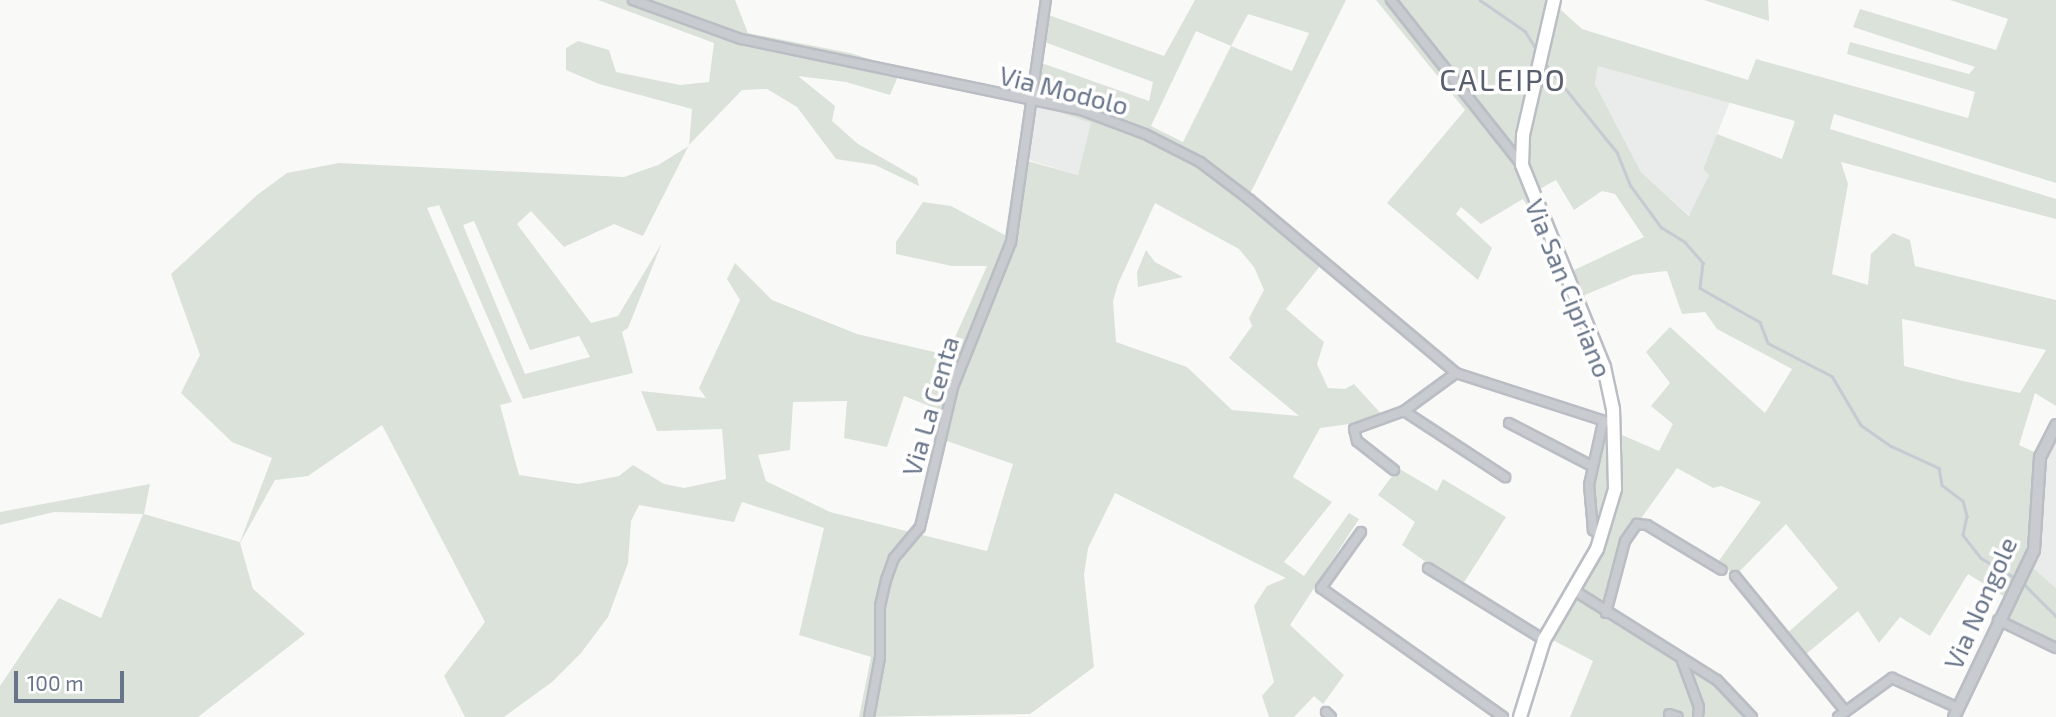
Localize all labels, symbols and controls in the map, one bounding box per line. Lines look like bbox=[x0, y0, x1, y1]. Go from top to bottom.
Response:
street label: Via Modolo bbox=[996, 59, 1132, 121]
district label: CALEIPO bbox=[1440, 61, 1566, 97]
street label: Via San Cipriano bbox=[1519, 194, 1619, 382]
street label: Via La Centa bbox=[895, 333, 965, 479]
street label: Via Nongole bbox=[1937, 532, 2023, 674]
scale bar bbox=[18, 658, 128, 702]
text: 100 m bbox=[27, 670, 84, 695]

